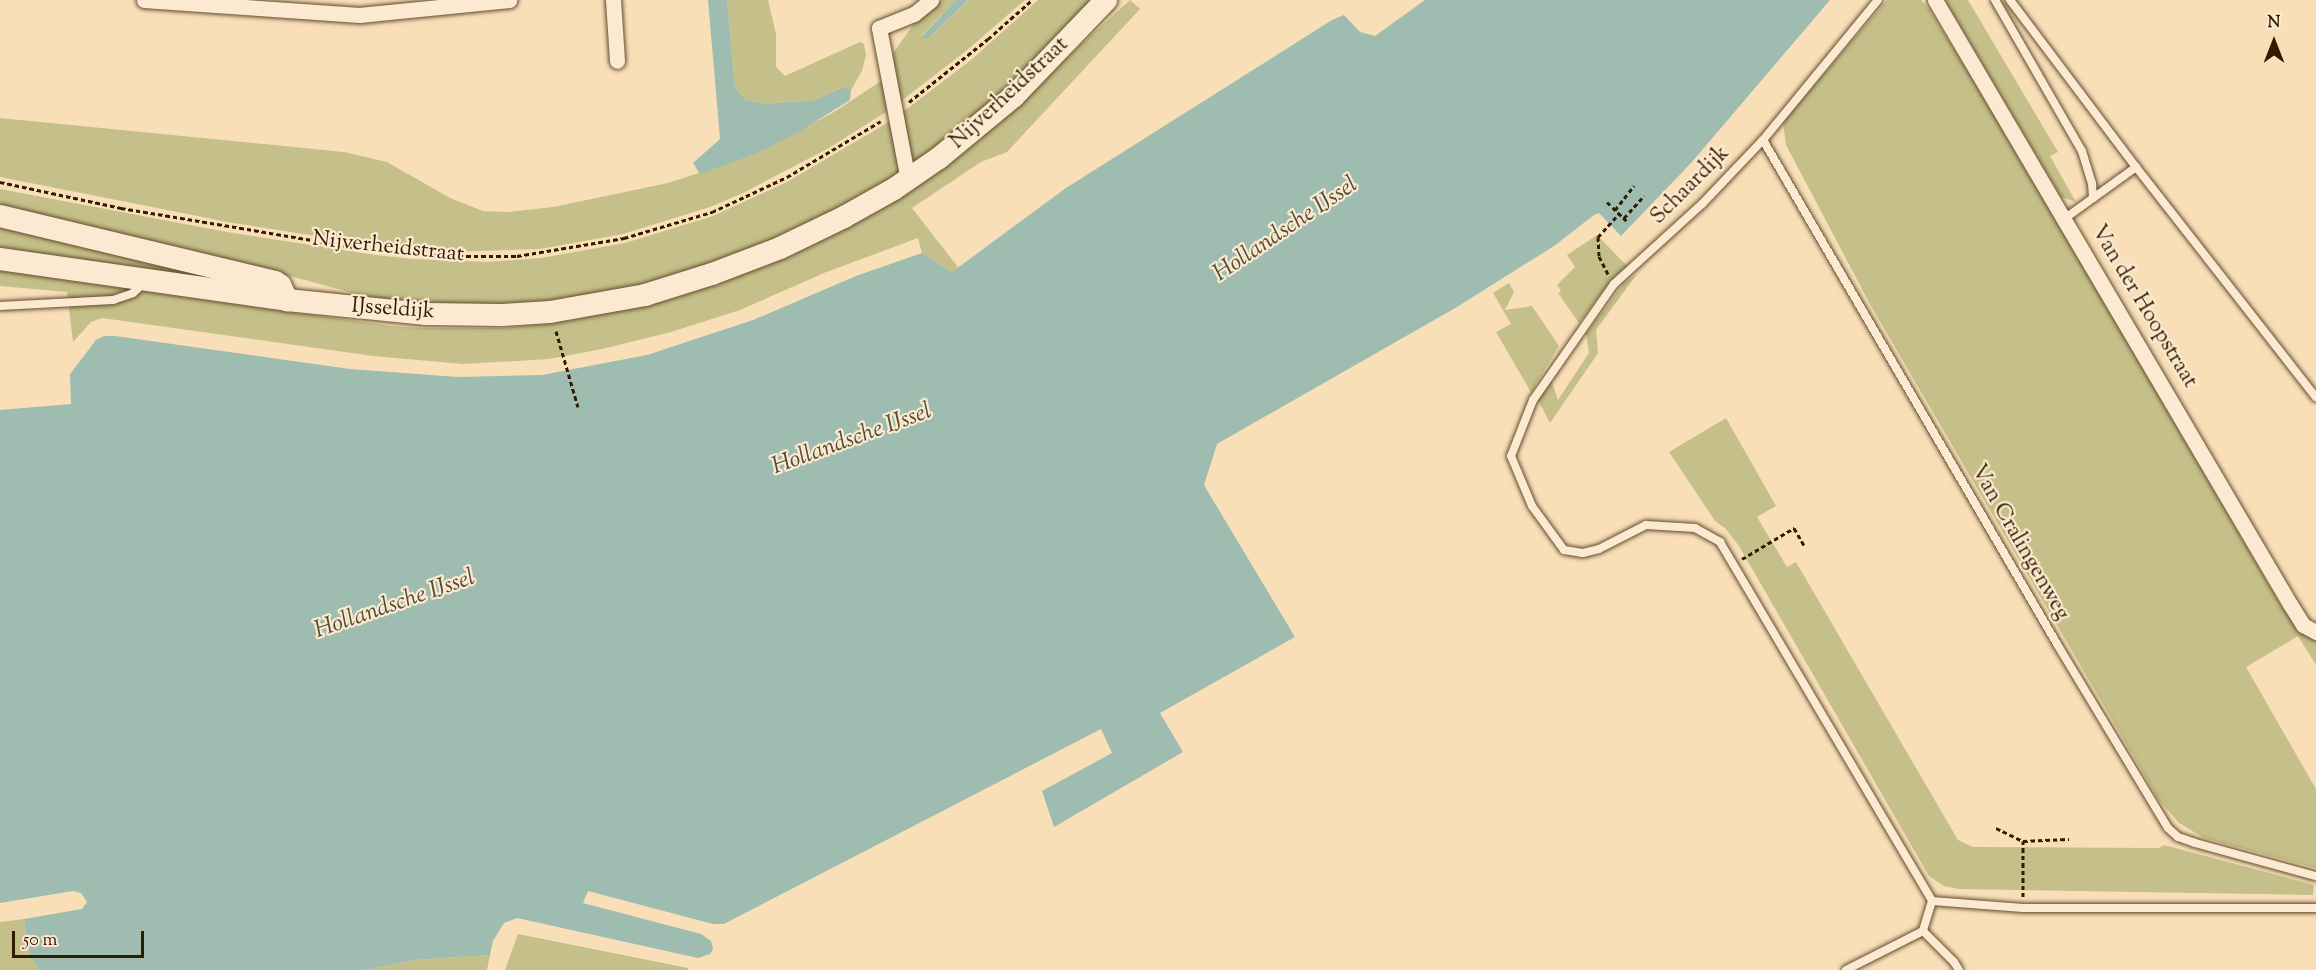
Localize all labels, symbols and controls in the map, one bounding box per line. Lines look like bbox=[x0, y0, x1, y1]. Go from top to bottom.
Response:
north arrow bbox=[2244, 12, 2304, 72]
text: N bbox=[2268, 12, 2280, 35]
street label: Nijverheidstraat bbox=[945, 32, 1075, 156]
street label: Schaardijk bbox=[1646, 141, 1736, 231]
water label: Hollandsche IJssel bbox=[1208, 171, 1364, 289]
street label: Van der Hoopstraat bbox=[2084, 221, 2202, 393]
street label: Nijverheidstraat bbox=[311, 227, 465, 269]
street label: IJsseldijk bbox=[350, 294, 436, 326]
water label: Hollandsche IJssel bbox=[768, 398, 936, 482]
street label: Van Cralingenweg bbox=[1964, 460, 2074, 626]
water label: Hollandsche IJssel bbox=[311, 564, 479, 646]
scale bar bbox=[15, 919, 147, 957]
text: 50 m bbox=[23, 928, 57, 954]

